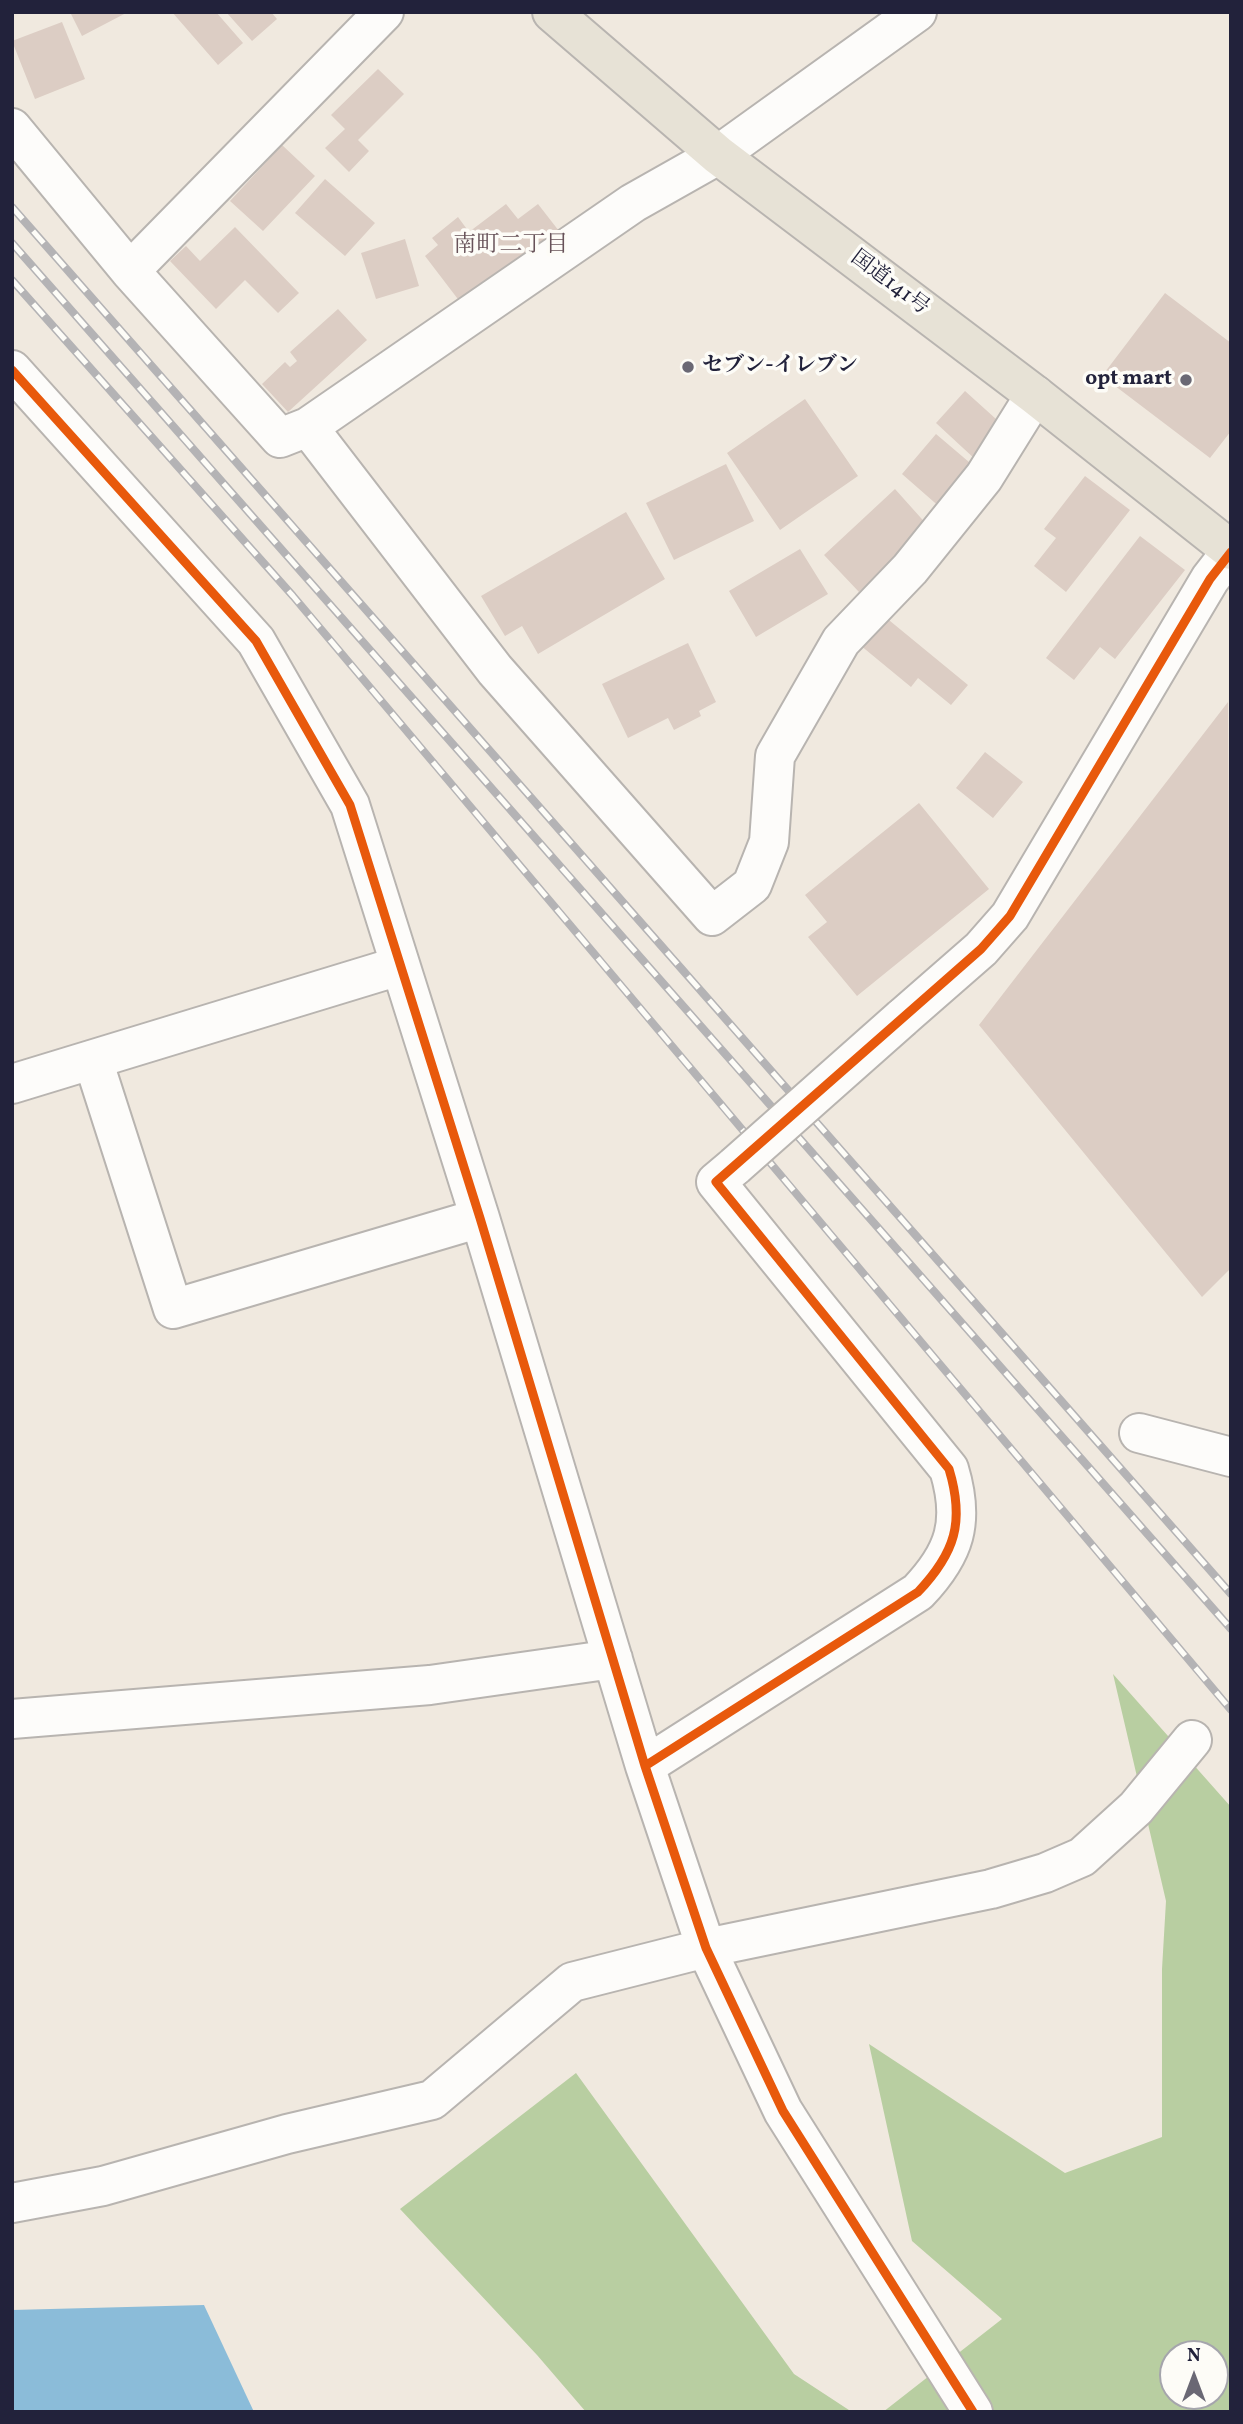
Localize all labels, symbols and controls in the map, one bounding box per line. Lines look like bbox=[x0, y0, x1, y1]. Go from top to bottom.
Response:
district label: 南町二丁目 bbox=[454, 233, 568, 261]
street label: 国道141号 bbox=[845, 246, 933, 322]
place label: セブン-イレブン bbox=[702, 354, 858, 380]
marker: セブン-イレブン bbox=[680, 359, 696, 375]
place label: opt mart bbox=[1085, 367, 1172, 393]
marker: opt mart bbox=[1178, 372, 1194, 388]
north arrow bbox=[1159, 2340, 1229, 2410]
text: N bbox=[1187, 2343, 1201, 2369]

